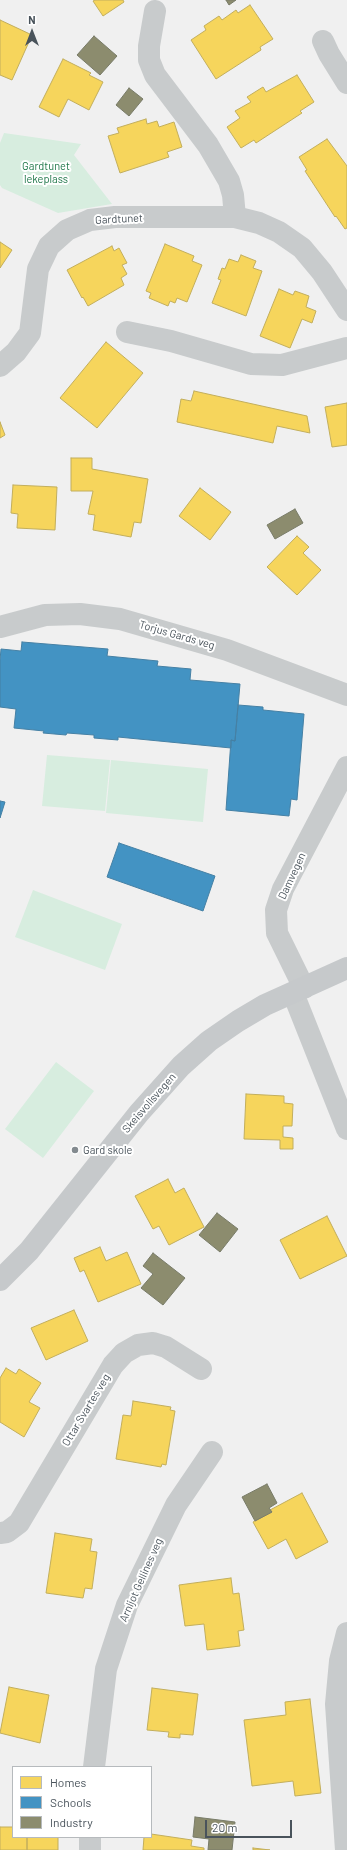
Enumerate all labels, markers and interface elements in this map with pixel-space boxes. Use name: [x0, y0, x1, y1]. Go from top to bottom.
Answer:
north arrow: [12, 12, 52, 52]
text: N: [28, 13, 36, 26]
park label: Gardtunet lekeplass: [22, 159, 70, 185]
street label: Gardtunet: [95, 211, 143, 227]
street label: Torjus Gards veg: [138, 618, 216, 652]
street label: Damvegen: [275, 851, 309, 901]
street label: Skeisvollsvegen: [119, 1070, 179, 1136]
place label: Gard skole: [83, 1143, 132, 1157]
marker: Gard skole: [70, 1145, 80, 1155]
street label: Ottar Svartes veg: [59, 1372, 113, 1448]
street label: Arnljot Gellines veg: [117, 1536, 165, 1624]
legend: [12, 1766, 152, 1838]
text: Homes: [50, 1775, 86, 1789]
text: Schools: [50, 1795, 91, 1809]
scale bar: [207, 1812, 294, 1838]
text: Industry: [50, 1815, 93, 1829]
text: 20 m: [212, 1820, 238, 1834]

